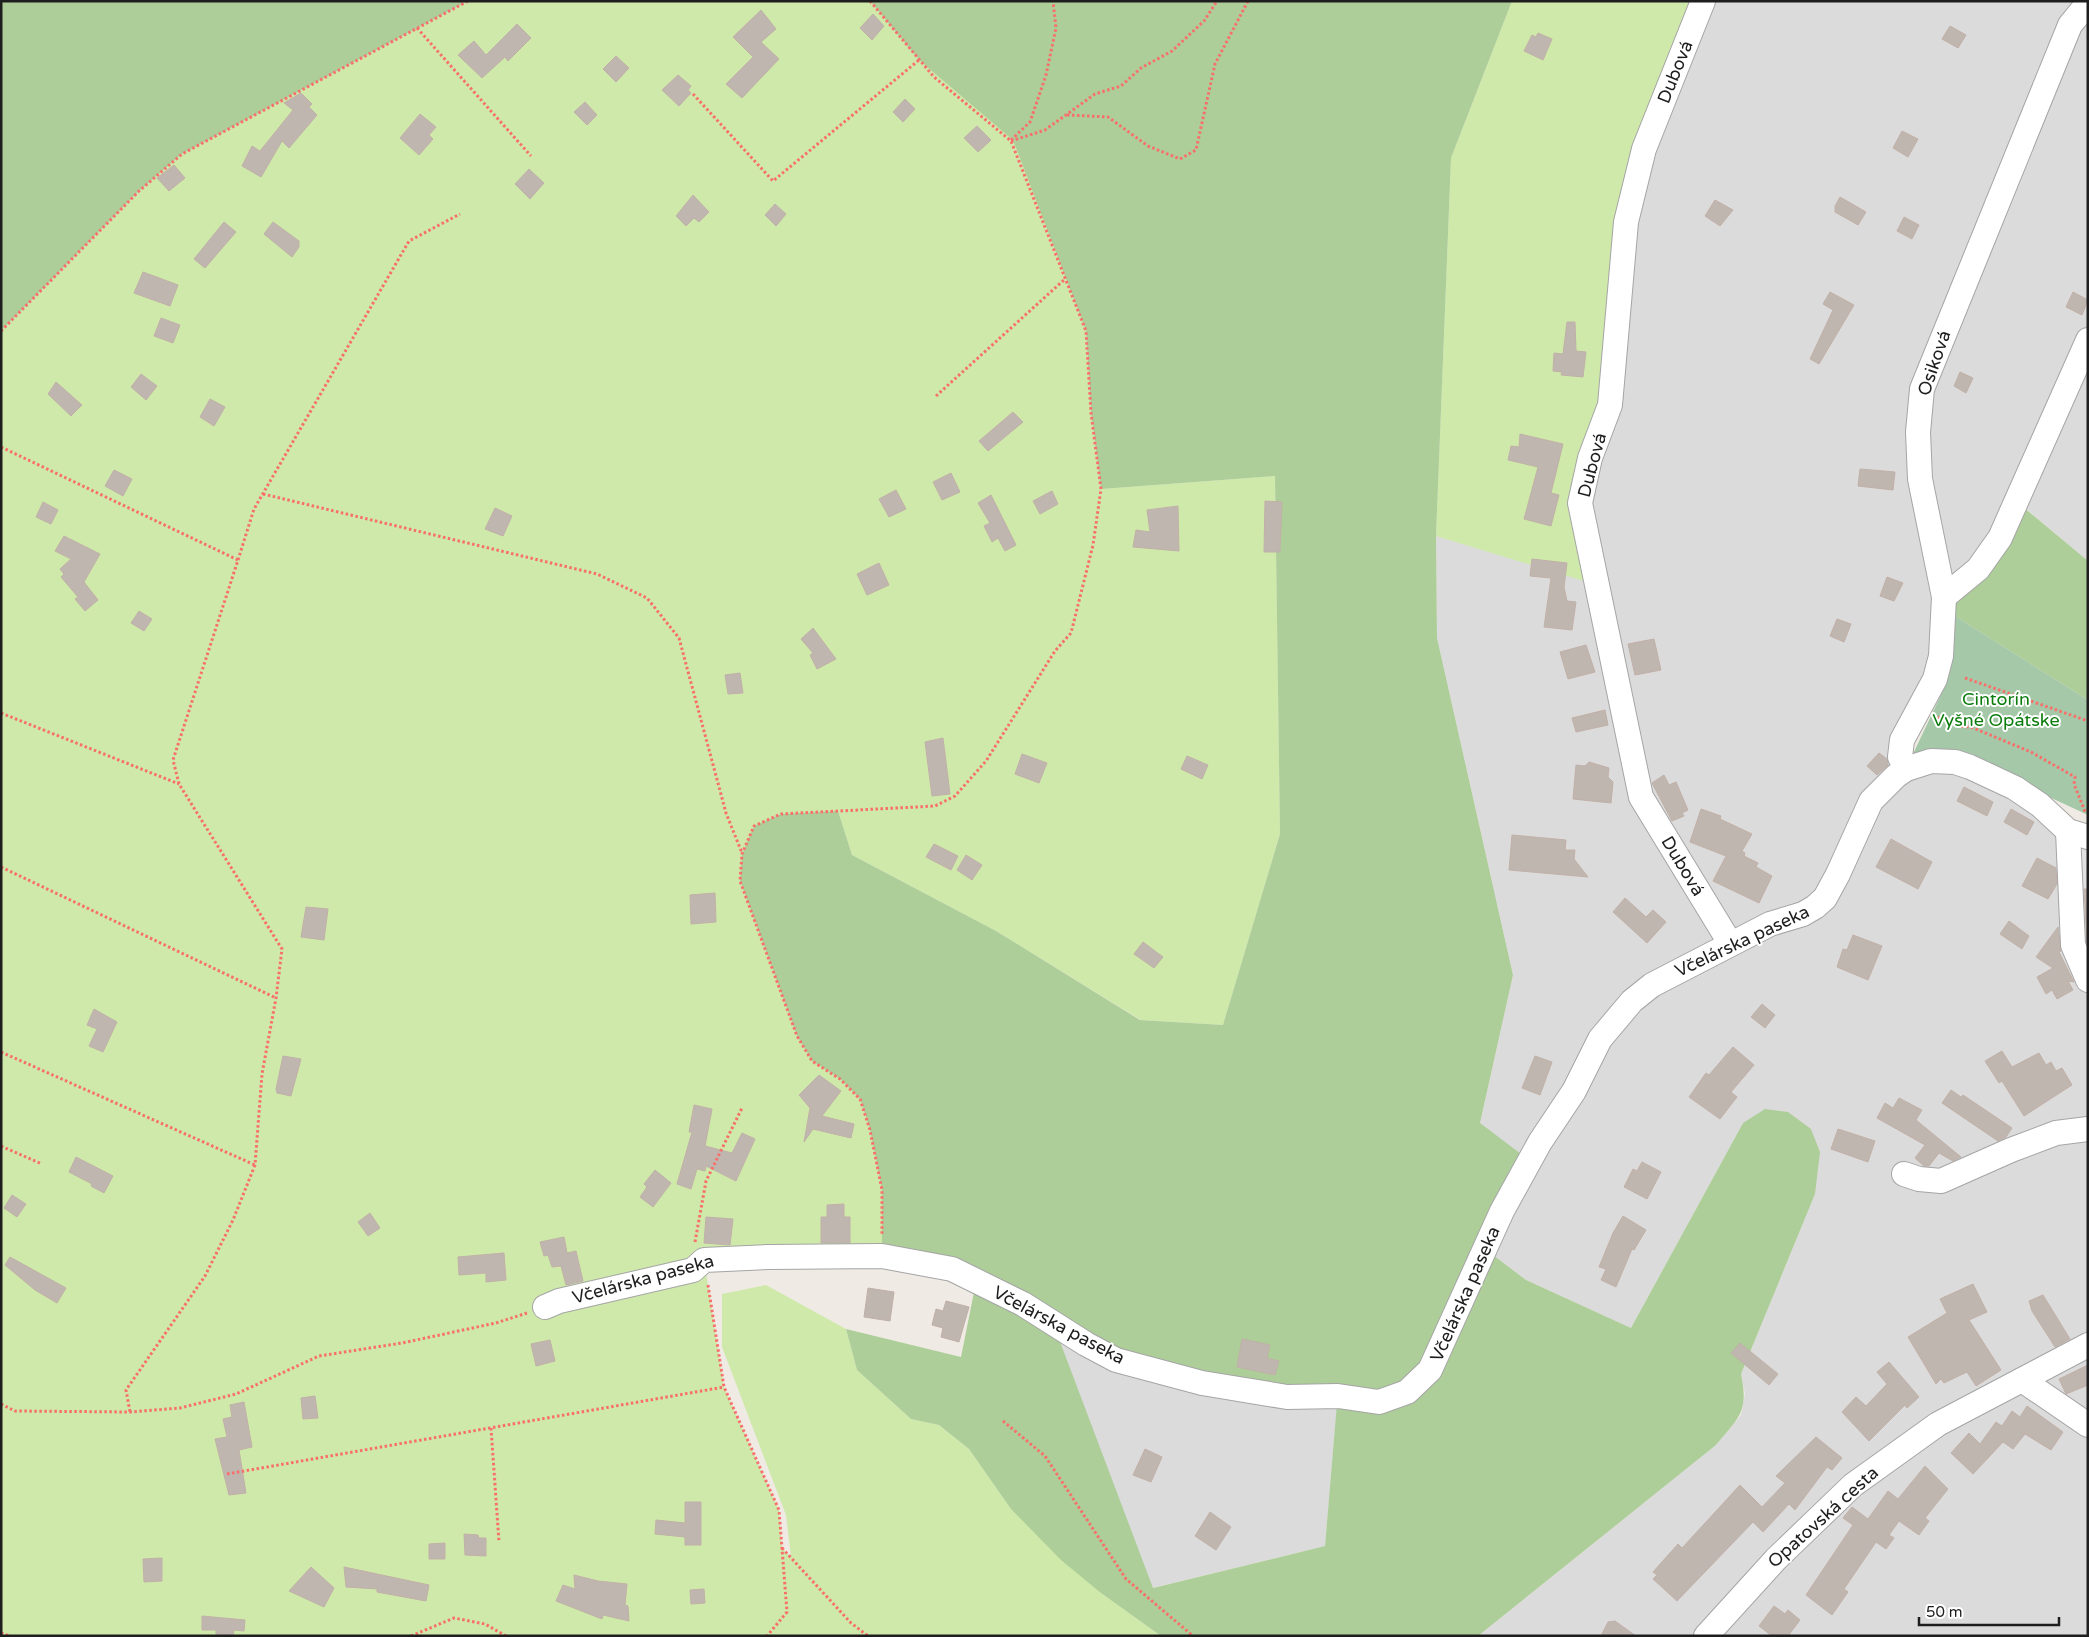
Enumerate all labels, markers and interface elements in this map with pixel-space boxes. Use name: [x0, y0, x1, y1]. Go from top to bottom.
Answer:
street label: Dubová: [1652, 37, 1698, 107]
street label: Osiková: [1913, 327, 1955, 399]
street label: Dubová: [1573, 430, 1611, 500]
park label: Cintorín Vyšné Opátske: [1932, 688, 2060, 731]
street label: Dubová: [1657, 832, 1709, 900]
street label: Včelárska paseka: [1671, 900, 1813, 982]
street label: Včelárska paseka: [1425, 1223, 1505, 1365]
street label: Včelárska paseka: [570, 1250, 716, 1308]
street label: Včelárska paseka: [989, 1281, 1129, 1369]
street label: Opatovská cesta: [1763, 1462, 1883, 1572]
scale bar: [1919, 1594, 2059, 1626]
text: 50 m: [1926, 1603, 1963, 1621]

